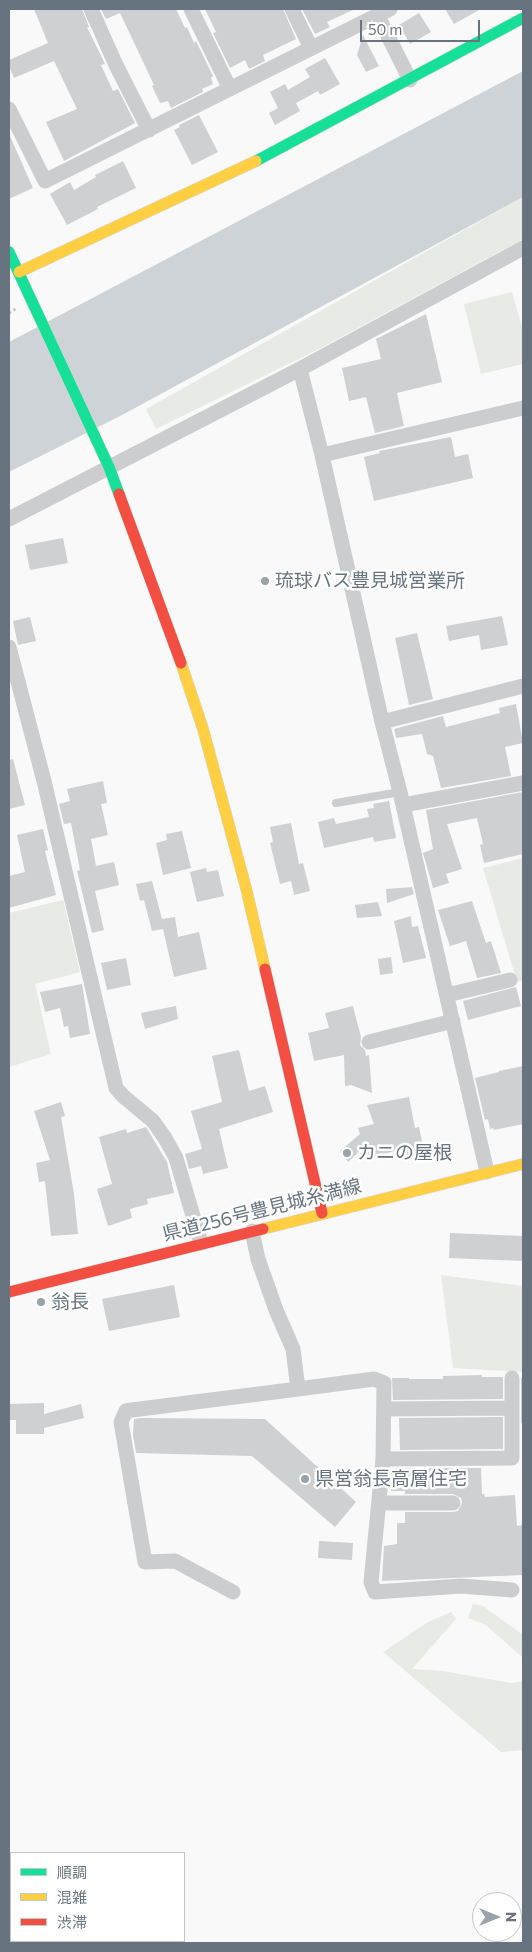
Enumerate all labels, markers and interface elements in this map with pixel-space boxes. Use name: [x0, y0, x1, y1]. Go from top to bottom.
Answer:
scale bar: [362, 10, 482, 42]
text: 50 m: [368, 20, 402, 38]
place label: 琉球バス豊見城営業所: [275, 570, 465, 592]
marker: 琉球バス豊見城営業所: [259, 575, 271, 587]
place label: カニの屋根: [357, 1142, 452, 1164]
marker: カニの屋根: [341, 1147, 353, 1159]
street label: 県道256号豊見城糸満線: [160, 1174, 364, 1246]
place label: 翁長: [51, 1291, 89, 1313]
marker: 翁長: [35, 1296, 47, 1308]
place label: 県営翁長高層住宅: [315, 1468, 467, 1490]
marker: 県営翁長高層住宅: [299, 1473, 311, 1485]
legend: [10, 1852, 185, 1942]
text: 順調: [57, 1863, 87, 1881]
text: 混雑: [57, 1888, 87, 1906]
north arrow: [472, 1892, 522, 1942]
text: N: [503, 1912, 520, 1922]
text: 渋滞: [57, 1913, 87, 1931]

